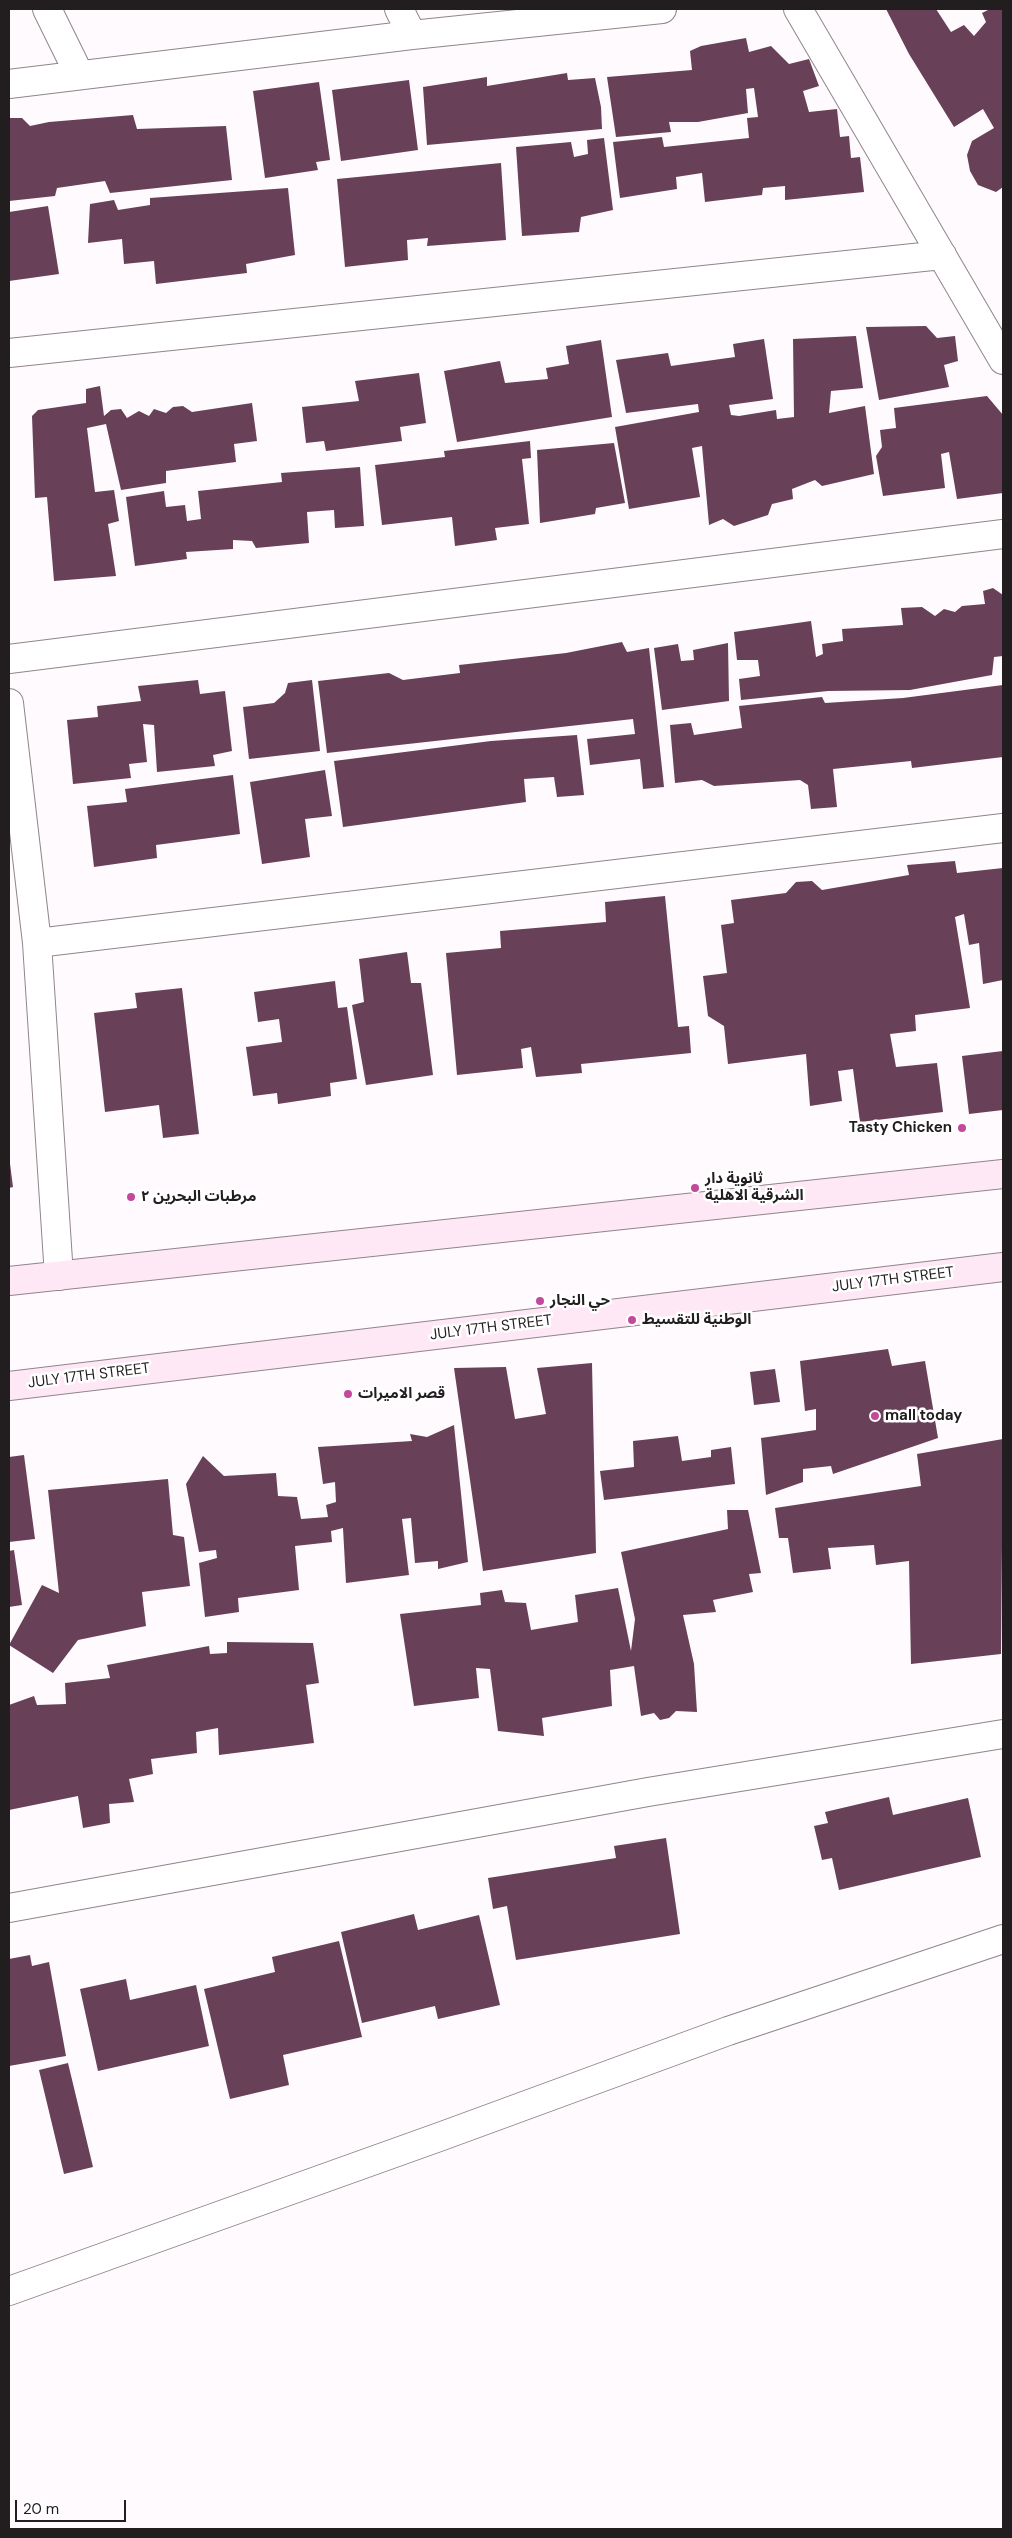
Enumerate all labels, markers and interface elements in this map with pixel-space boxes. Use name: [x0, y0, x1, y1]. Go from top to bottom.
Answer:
place label: Tasty Chicken: [849, 1119, 952, 1137]
marker: Tasty Chicken: [956, 1122, 968, 1134]
place label: ثانوية دار الشرقية الاهلية: [705, 1170, 804, 1205]
marker: ثانوية دار الشرقية الاهلية: [689, 1182, 701, 1194]
place label: مرطبات البحرين ٢: [141, 1188, 256, 1206]
marker: مرطبات البحرين ٢: [125, 1191, 137, 1203]
street label: JULY 17TH STREET: [831, 1264, 955, 1296]
place label: حي النجار: [550, 1292, 610, 1310]
marker: حي النجار: [534, 1295, 546, 1307]
place label: الوطنية للتقسيط: [642, 1311, 751, 1329]
street label: JULY 17TH STREET: [429, 1312, 553, 1344]
marker: الوطنية للتقسيط: [626, 1314, 638, 1326]
street label: JULY 17TH STREET: [27, 1360, 151, 1392]
place label: قصر الاميرات: [358, 1385, 445, 1403]
marker: قصر الاميرات: [342, 1388, 354, 1400]
place label: mall today: [885, 1407, 962, 1425]
marker: mall today: [869, 1410, 881, 1422]
scale bar: [18, 2490, 129, 2522]
text: 20 m: [23, 2499, 59, 2519]

